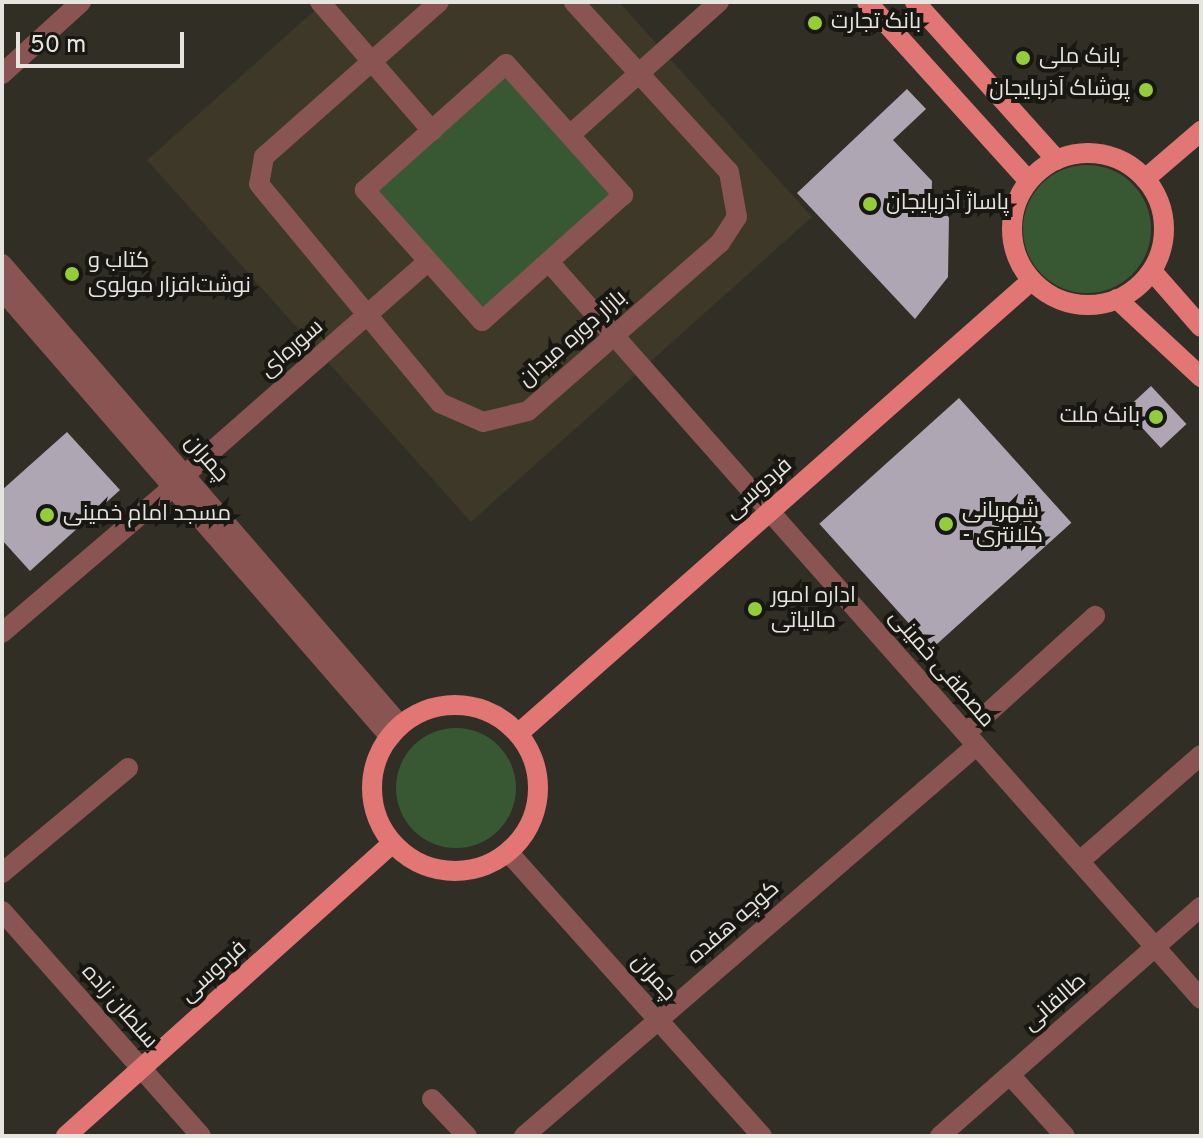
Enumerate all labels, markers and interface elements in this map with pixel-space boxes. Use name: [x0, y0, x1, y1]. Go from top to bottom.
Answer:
place label: بانک تجارت: [831, 10, 921, 36]
marker: بانک تجارت: [806, 14, 824, 32]
scale bar: [20, 16, 188, 66]
text: 50 m: [30, 31, 86, 61]
place label: بانک ملی: [1039, 45, 1121, 71]
marker: بانک ملی: [1014, 49, 1032, 67]
place label: پوشاک آذربایجان: [989, 77, 1130, 103]
marker: پوشاک آذربایجان: [1137, 81, 1155, 99]
place label: پاساژ آذربایجان: [886, 191, 1009, 217]
marker: پاساژ آذربایجان: [861, 195, 879, 213]
place label: کتاب و نوشت‌افزار مولوی: [88, 248, 251, 300]
marker: کتاب و نوشت‌افزار مولوی: [63, 265, 81, 283]
street label: بازار دوره میدان: [514, 285, 632, 393]
street label: سوره‌ای: [255, 314, 329, 384]
place label: بانک ملت: [1060, 404, 1140, 430]
marker: بانک ملت: [1147, 408, 1165, 426]
street label: چمران: [178, 430, 234, 488]
street label: فردوسی: [720, 453, 798, 525]
place label: شهربانی - کلانتری: [962, 498, 1043, 550]
place label: مسجد امام خمینی: [63, 502, 231, 528]
marker: مسجد امام خمینی: [38, 506, 56, 524]
marker: شهربانی - کلانتری: [937, 515, 955, 533]
place label: اداره امور مالیاتی: [771, 583, 856, 634]
marker: اداره امور مالیاتی: [746, 600, 764, 618]
street label: مصطفی خمینی: [883, 605, 999, 733]
street label: کوچه هفده: [683, 876, 785, 970]
street label: فردوسی: [175, 935, 253, 1009]
street label: چمران: [625, 949, 681, 1007]
street label: سلطان زاده: [75, 960, 163, 1054]
street label: طالقانی: [1018, 969, 1092, 1037]

